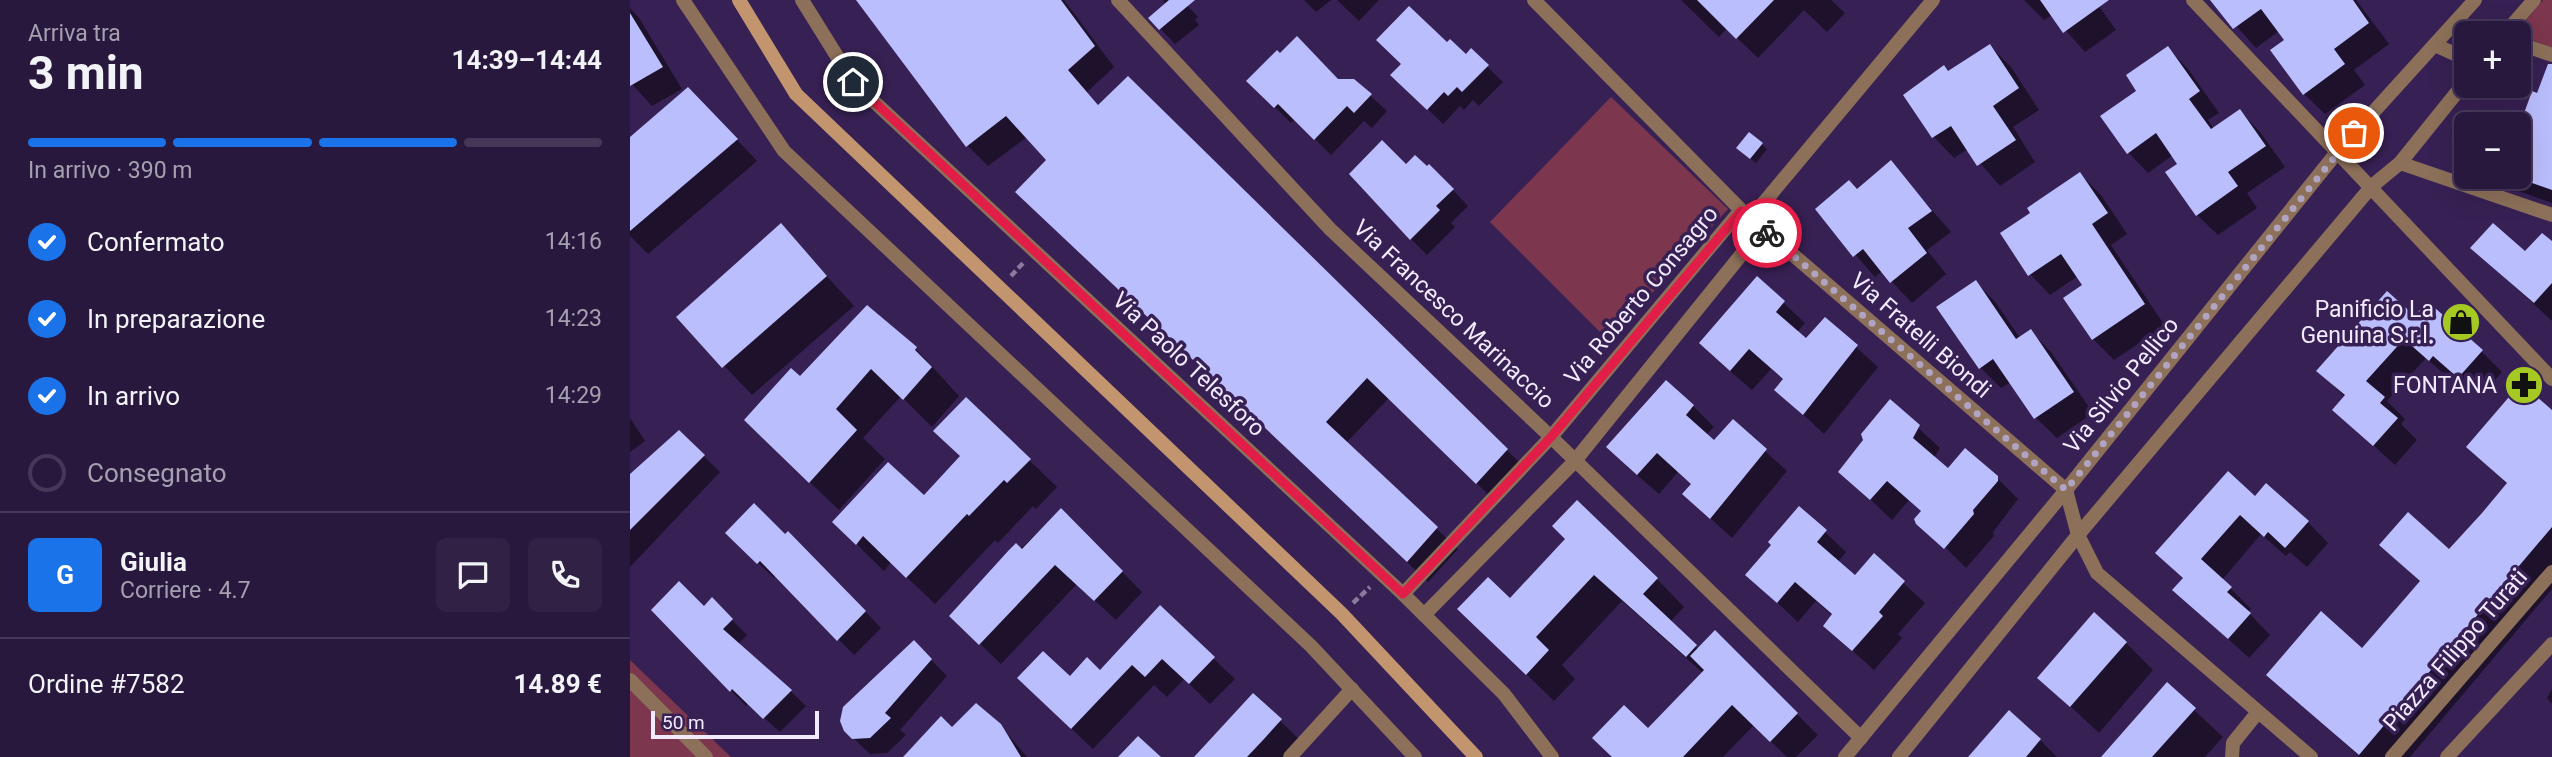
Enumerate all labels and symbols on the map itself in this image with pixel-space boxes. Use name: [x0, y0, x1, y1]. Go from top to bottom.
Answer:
pin: [823, 52, 883, 112]
pin: [2324, 103, 2384, 163]
courier: [1732, 198, 1802, 268]
street label: Via Roberto Consagro: [1559, 201, 1724, 390]
street label: Via Francesco Marinaccio: [1348, 214, 1560, 414]
street label: Via Fratelli Biondi: [1845, 267, 1996, 404]
street label: Via Paolo Telesforo: [1107, 287, 1271, 442]
place label: Panificio La Genuina S.r.l.: [2300, 296, 2434, 349]
shop icon: Panificio La Genuina S.r.l.: [2440, 301, 2482, 343]
street label: Via Silvio Pellico: [2058, 312, 2185, 459]
pharmacy icon: FONTANA: [2503, 364, 2545, 406]
place label: FONTANA: [2393, 372, 2497, 399]
street label: Piazza Filippo Turati: [2378, 564, 2533, 737]
scale bar: [651, 708, 819, 740]

